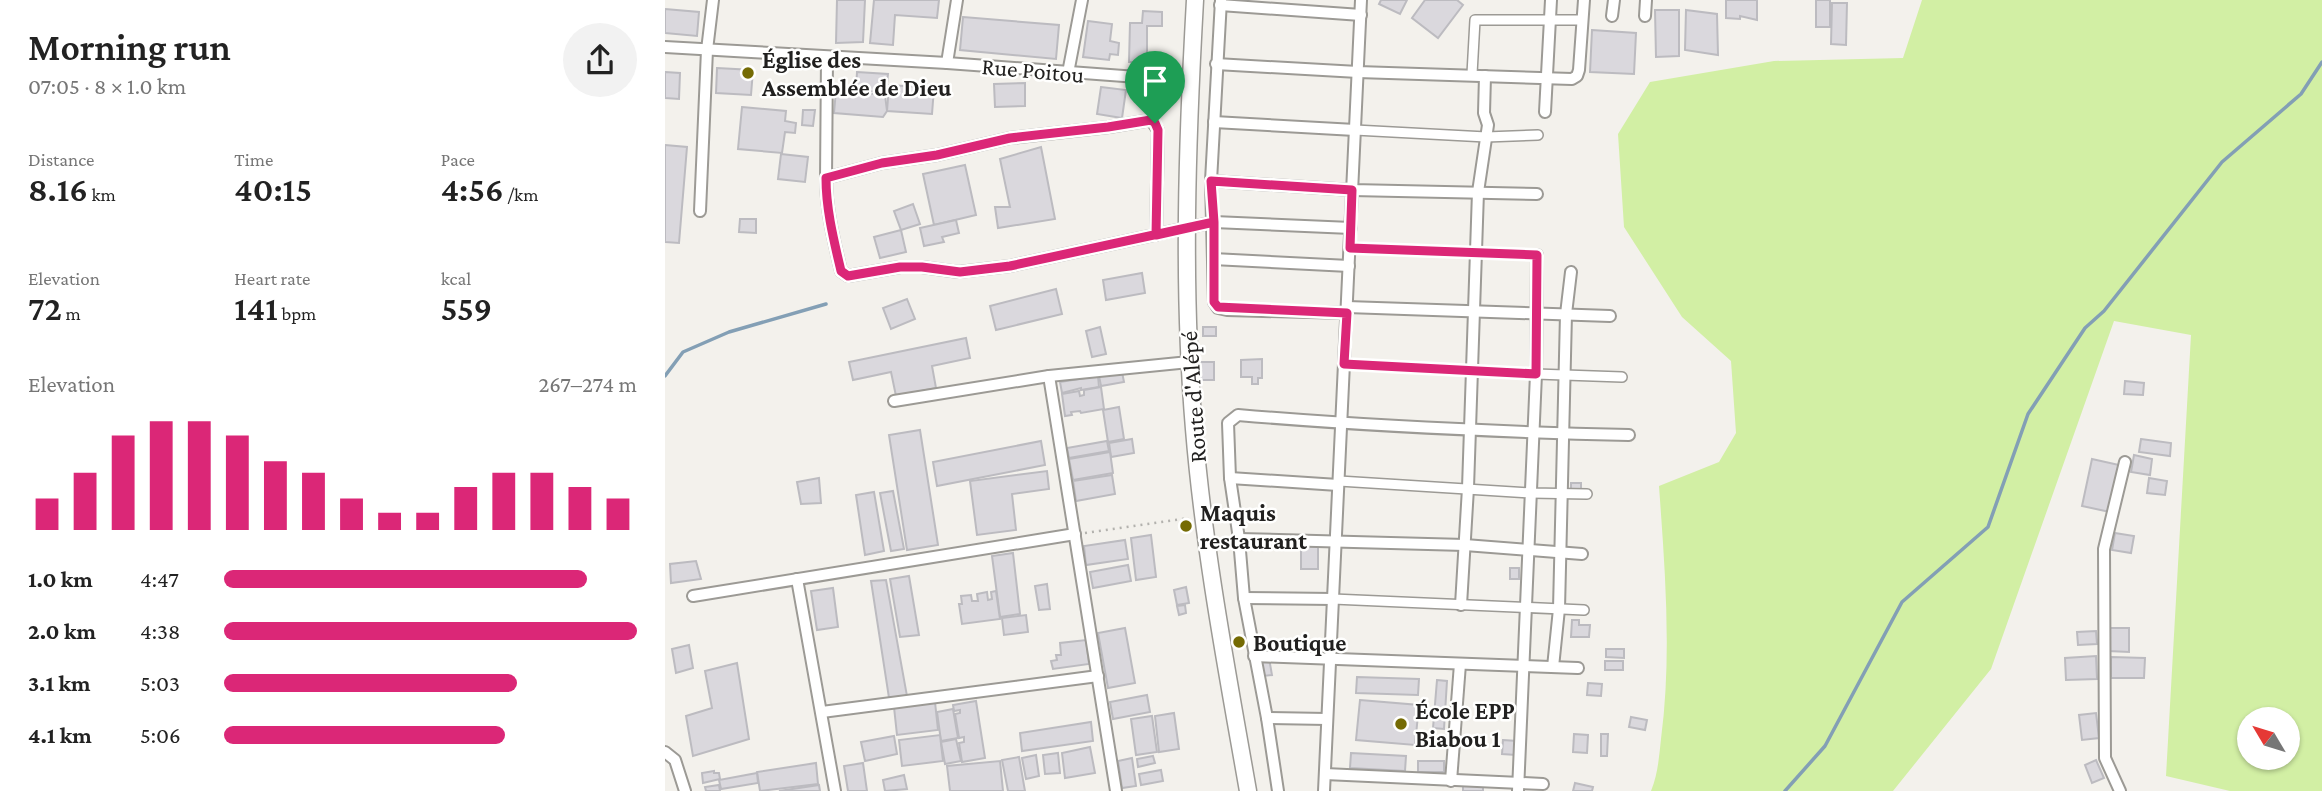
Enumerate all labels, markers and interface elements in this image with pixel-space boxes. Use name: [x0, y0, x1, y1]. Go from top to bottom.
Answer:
button: share: [563, 23, 637, 97]
text: Morning run: [28, 26, 231, 68]
place label: Église des Assemblée de Dieu: [761, 46, 952, 101]
pin: [1125, 51, 1185, 123]
street label: Rue Poitou: [981, 52, 1086, 88]
icon: arrive: [1136, 62, 1174, 100]
marker: Église des Assemblée de Dieu: [740, 65, 756, 81]
text: 07:05 · 8 × 1.0 km: [28, 73, 186, 99]
text: Distance: [28, 149, 94, 170]
text: Time: [234, 149, 273, 170]
text: Pace: [441, 149, 475, 170]
text: 8.16: [28, 170, 88, 209]
text: 40:15: [234, 170, 312, 209]
text: 4:56: [441, 170, 504, 209]
text: km: [88, 184, 116, 205]
text: /km: [504, 184, 538, 205]
text: Elevation: [28, 268, 100, 289]
text: Heart rate: [234, 268, 310, 289]
text: kcal: [441, 268, 471, 289]
text: 72: [28, 289, 62, 328]
text: 141: [234, 289, 278, 328]
text: 559: [441, 289, 492, 328]
text: m: [62, 303, 81, 324]
text: bpm: [278, 303, 316, 324]
street label: Route d'Alépé: [1175, 330, 1211, 464]
text: Elevation: [28, 371, 115, 397]
text: 267–274 m: [538, 371, 637, 397]
place label: Maquis restaurant: [1200, 499, 1307, 554]
marker: Maquis restaurant: [1178, 518, 1194, 534]
text: 1.0 km: [28, 566, 93, 592]
text: 4:47: [140, 566, 179, 592]
text: 2.0 km: [28, 618, 96, 644]
text: 4:38: [140, 618, 180, 644]
place label: Boutique: [1253, 629, 1346, 656]
marker: Boutique: [1231, 634, 1247, 650]
text: 3.1 km: [28, 670, 91, 696]
text: 5:03: [140, 670, 180, 696]
place label: École EPP Biabou 1: [1415, 697, 1515, 752]
north arrow: [2237, 707, 2299, 770]
map controls: [2237, 707, 2300, 770]
marker: École EPP Biabou 1: [1393, 716, 1409, 732]
text: 4.1 km: [28, 722, 92, 748]
text: 5:06: [140, 722, 181, 748]

